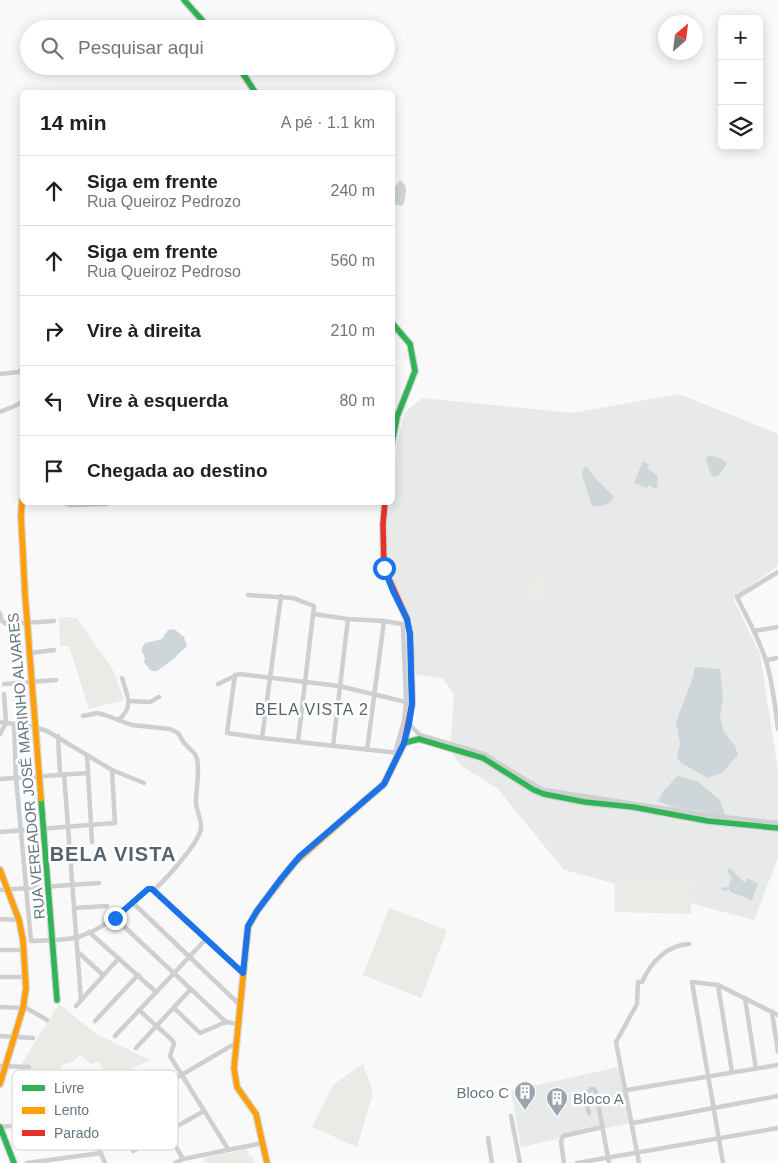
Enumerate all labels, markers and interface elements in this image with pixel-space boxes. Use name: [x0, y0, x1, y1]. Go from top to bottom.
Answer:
north arrow: [658, 15, 703, 60]
map controls: [718, 15, 763, 150]
button: +: [718, 15, 763, 60]
search box: [20, 20, 395, 75]
icon: search: [38, 34, 66, 62]
text: Pesquisar aqui: [78, 37, 204, 58]
button: −: [718, 60, 763, 105]
button: layers: [718, 105, 763, 150]
text: 14 min: [40, 111, 107, 134]
text: A pé · 1.1 km: [281, 114, 375, 131]
text: Siga em frente: [87, 171, 218, 192]
icon: ahead: [40, 177, 68, 205]
text: 240 m: [331, 182, 375, 199]
text: Rua Queiroz Pedrozo: [87, 193, 241, 210]
text: Siga em frente: [87, 241, 218, 262]
icon: ahead: [40, 247, 68, 275]
text: 560 m: [331, 252, 375, 269]
text: Rua Queiroz Pedroso: [87, 263, 241, 280]
icon: right: [40, 317, 68, 345]
text: Vire à direita: [87, 320, 201, 341]
text: 210 m: [331, 322, 375, 339]
icon: left: [40, 387, 68, 415]
text: Vire à esquerda: [87, 390, 228, 411]
text: 80 m: [339, 392, 375, 409]
icon: arrive: [40, 457, 68, 485]
text: Chegada ao destino: [87, 460, 268, 481]
route start: [373, 557, 396, 580]
street label: RUA VEREADOR JOSÉ MARINHO ALVARES: [4, 612, 48, 920]
district label: BELA VISTA 2: [255, 701, 369, 718]
district label: BELA VISTA: [50, 843, 176, 865]
route end: [104, 907, 127, 930]
legend: [12, 1070, 178, 1150]
text: Livre: [54, 1080, 85, 1096]
building icon: Bloco C: [513, 1080, 537, 1111]
place label: Bloco C: [456, 1084, 509, 1101]
building icon: Bloco A: [545, 1086, 569, 1117]
place label: Bloco A: [573, 1090, 624, 1107]
text: Lento: [54, 1102, 89, 1118]
text: Parado: [54, 1125, 99, 1141]

